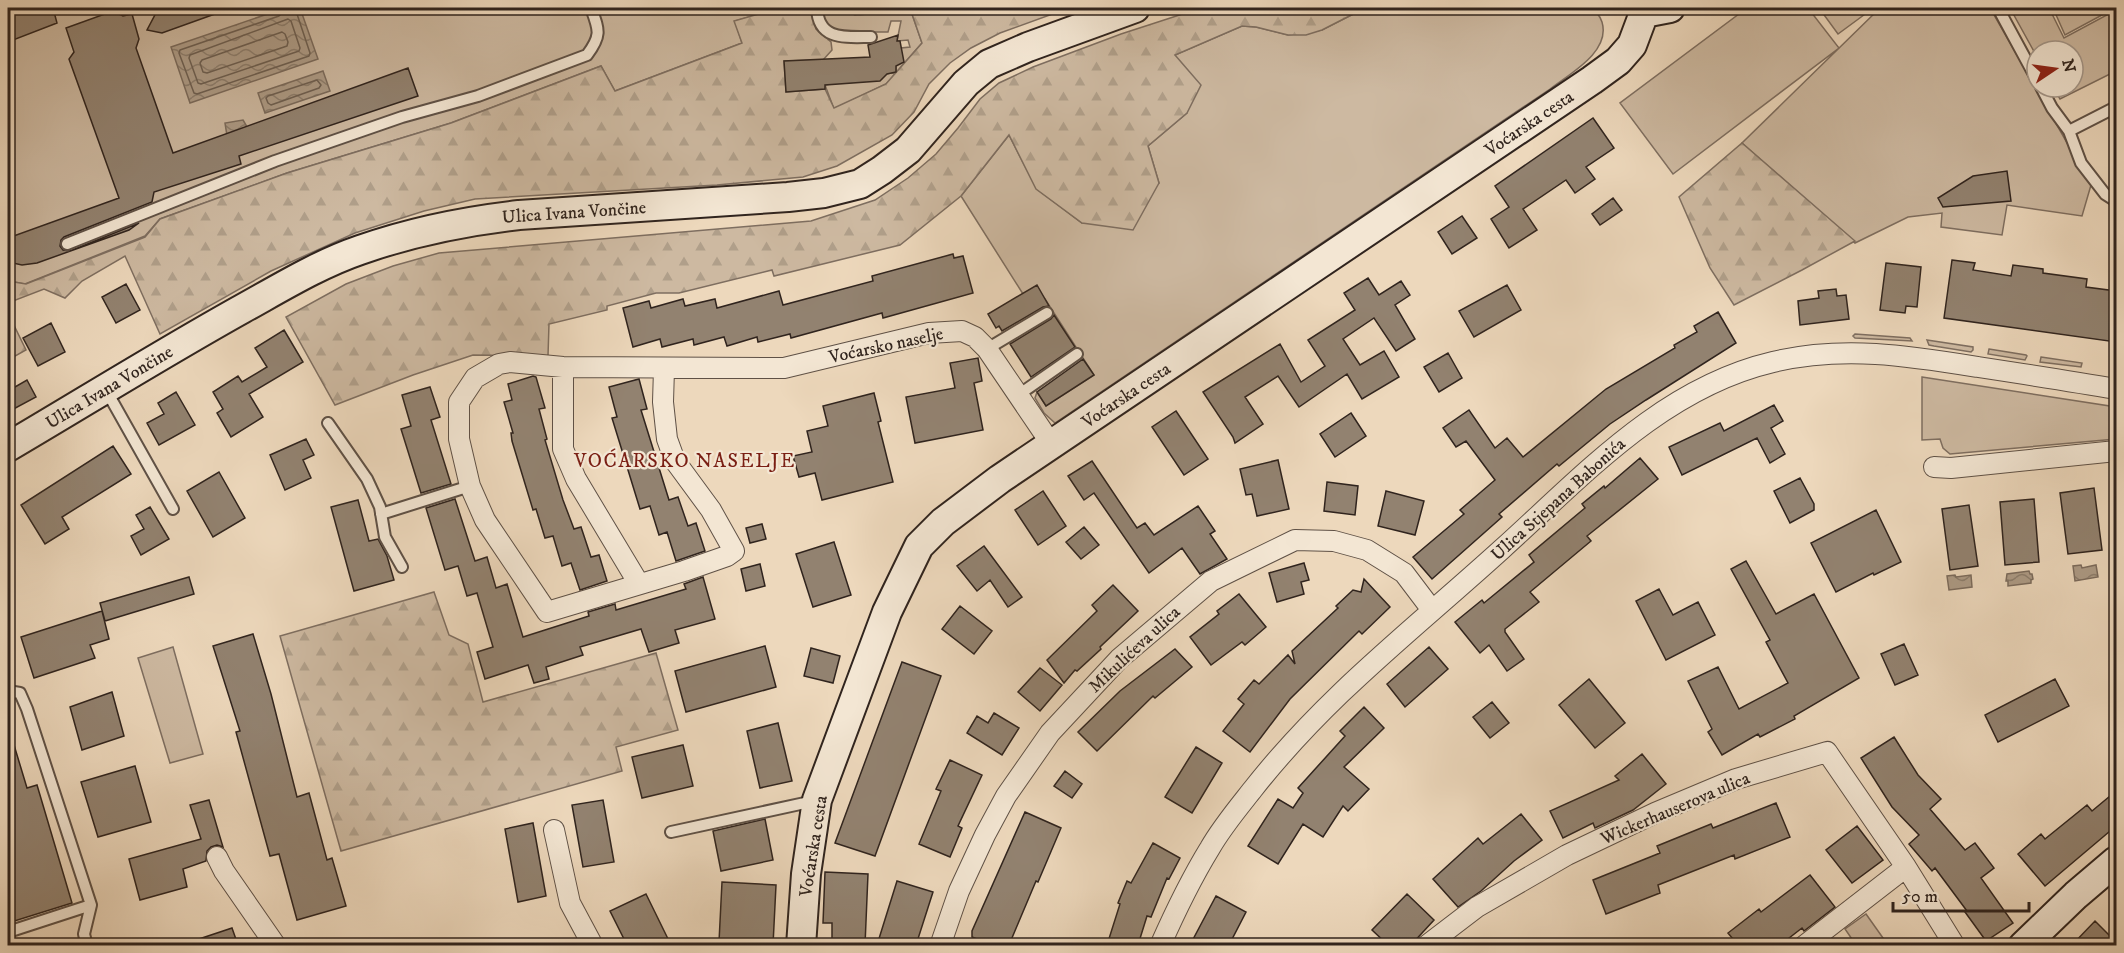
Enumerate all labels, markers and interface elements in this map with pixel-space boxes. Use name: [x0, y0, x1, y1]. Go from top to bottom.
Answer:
north arrow: [2025, 39, 2085, 99]
text: N: [2057, 57, 2080, 75]
street label: Voćarska cesta: [1480, 86, 1578, 162]
street label: Ulica Ivana Vončine: [501, 197, 647, 229]
street label: Voćarsko naselje: [826, 323, 945, 369]
street label: Ulica Ivana Vončine: [42, 341, 177, 435]
street label: Voćarska cesta: [1077, 358, 1175, 434]
street label: Ulica Stjepana Babonića: [1487, 433, 1631, 566]
district label: VOĆARSKO NASELJE: [573, 448, 796, 474]
street label: Mikulićeva ulica: [1084, 601, 1185, 698]
street label: Wickerhauserova ulica: [1597, 767, 1754, 851]
street label: Voćarska cesta: [795, 794, 833, 899]
scale bar: [1893, 875, 2030, 913]
text: 50 m: [1902, 886, 1938, 908]

